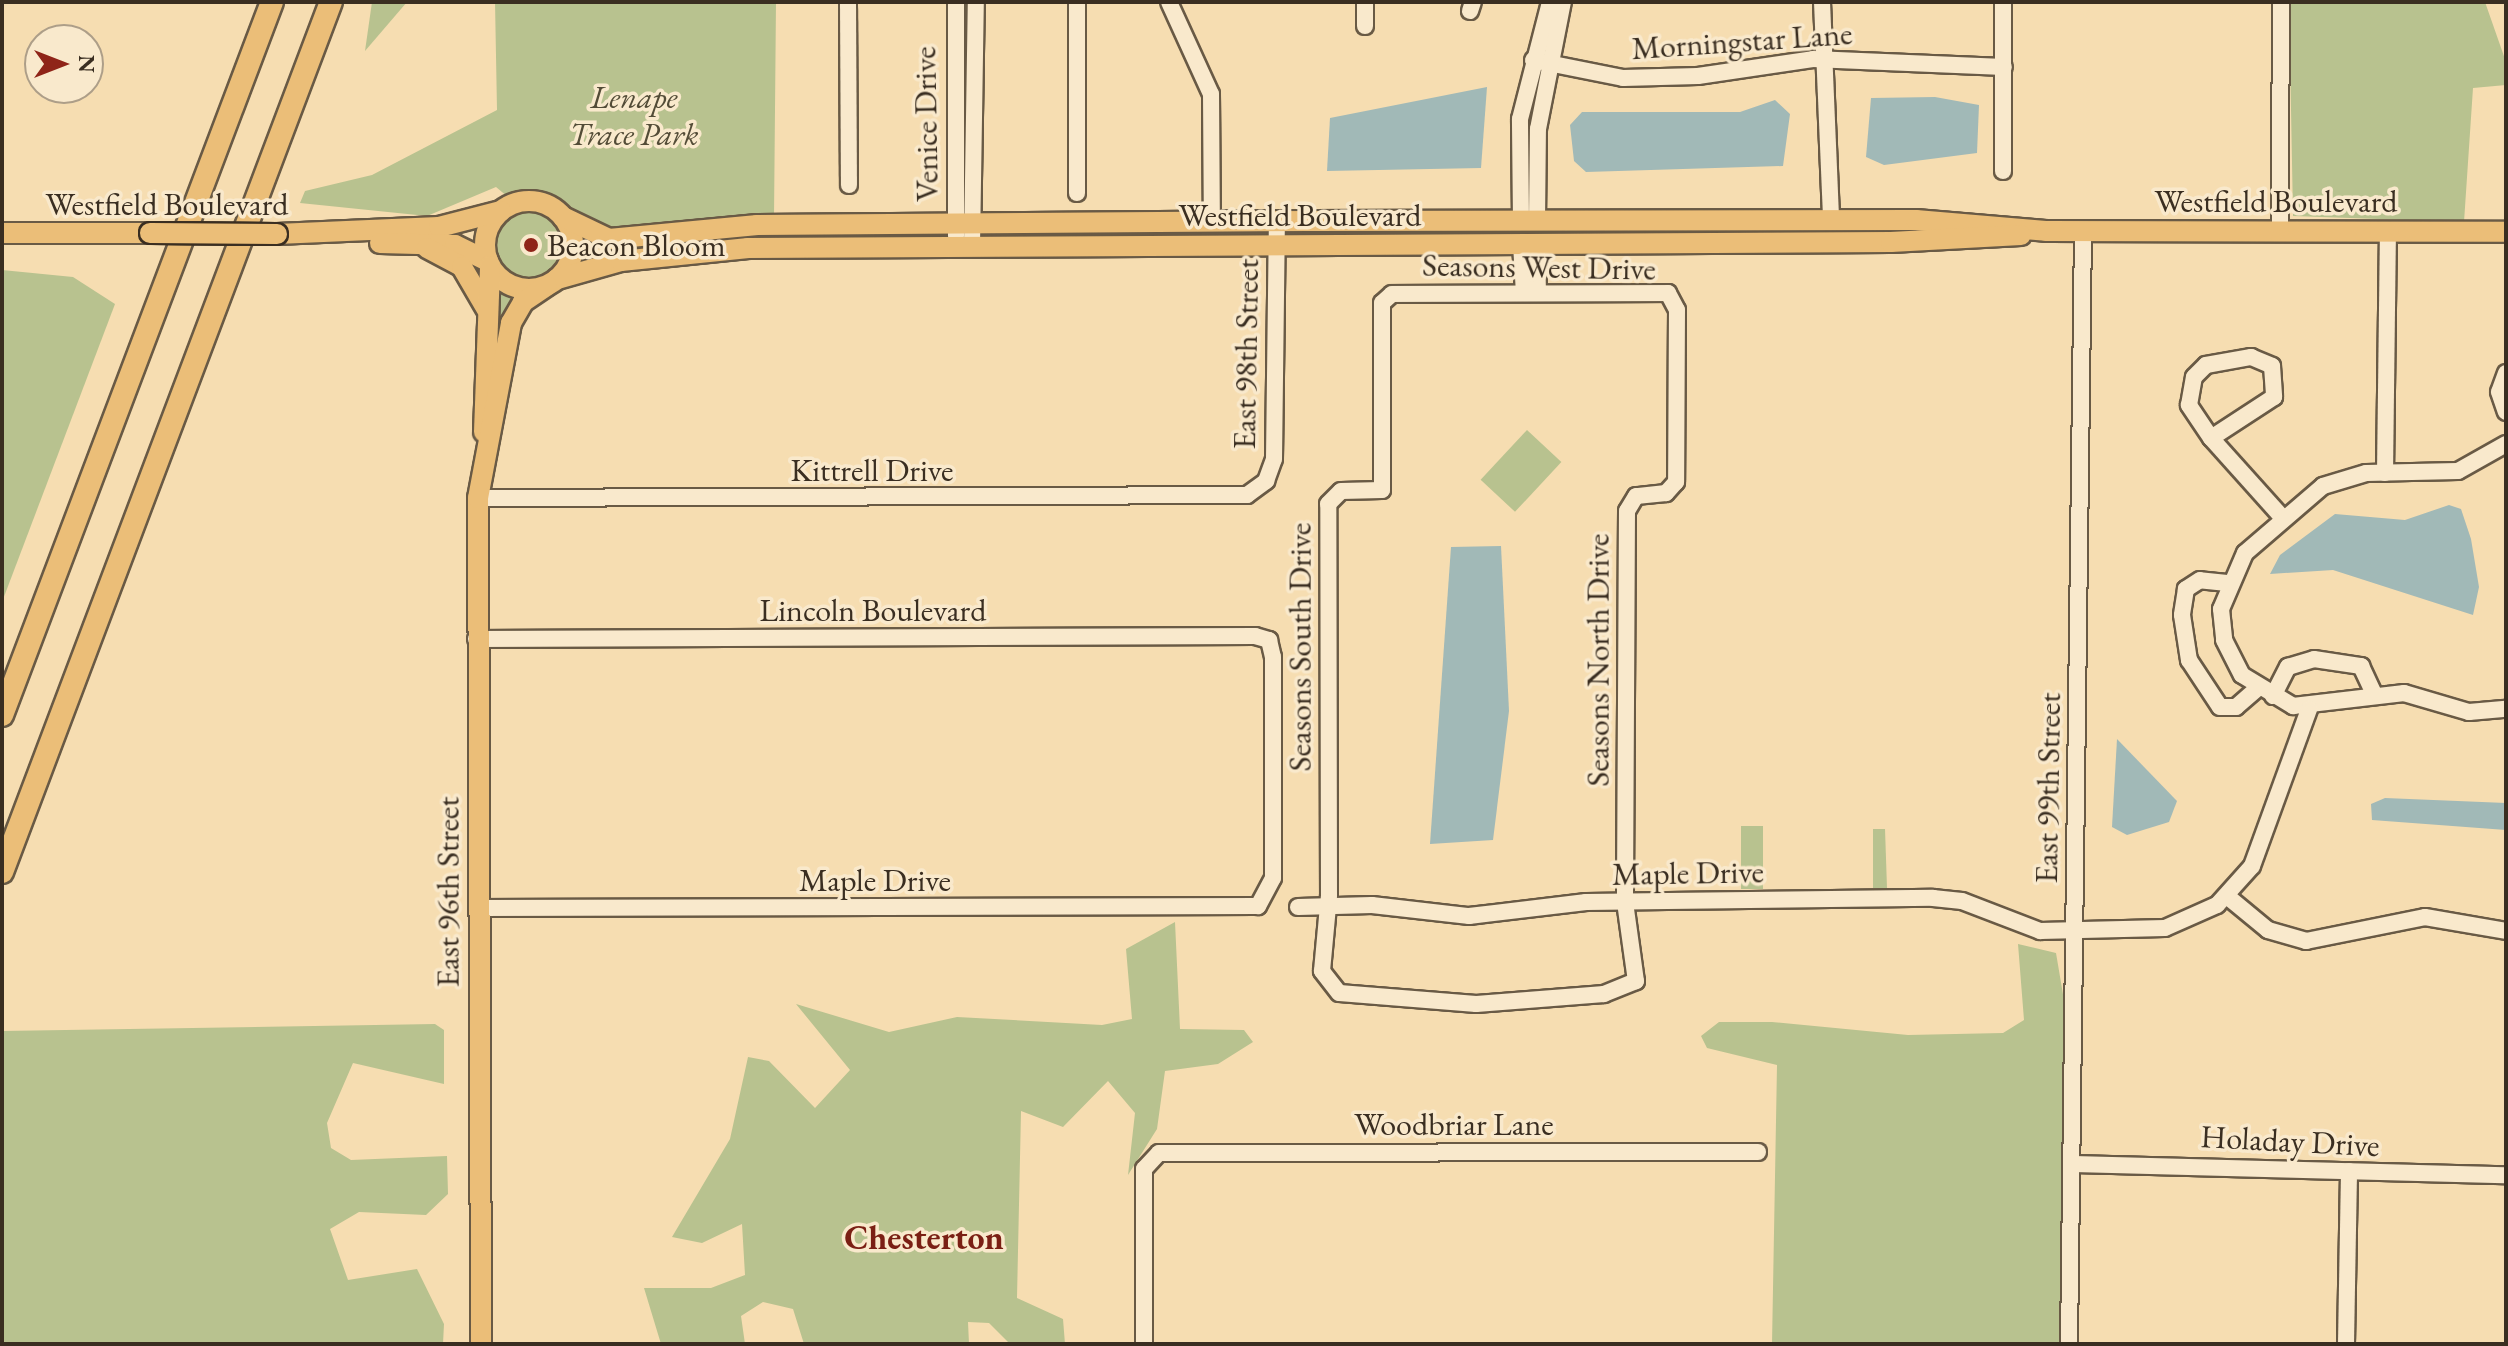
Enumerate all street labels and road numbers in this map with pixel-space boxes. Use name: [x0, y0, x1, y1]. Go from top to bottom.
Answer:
street label: Morningstar Lane: [1630, 14, 1854, 68]
street label: Venice Drive: [905, 46, 947, 202]
street label: Westfield Boulevard: [2154, 182, 2398, 220]
street label: Westfield Boulevard: [45, 185, 289, 223]
street label: Westfield Boulevard: [1178, 196, 1422, 234]
street label: Seasons West Drive: [1422, 246, 1656, 288]
street label: East 98th Street: [1225, 258, 1267, 450]
street label: Kittrell Drive: [790, 451, 954, 489]
street label: Seasons South Drive: [1281, 523, 1319, 771]
street label: Seasons North Drive: [1579, 533, 1617, 787]
street label: Lincoln Boulevard: [760, 591, 986, 629]
street label: East 99th Street: [2027, 692, 2069, 884]
street label: East 96th Street: [429, 797, 467, 987]
street label: Maple Drive: [1612, 852, 1764, 894]
street label: Maple Drive: [799, 861, 951, 899]
street label: Woodbriar Lane: [1354, 1105, 1554, 1143]
street label: Holaday Drive: [2200, 1117, 2380, 1165]

